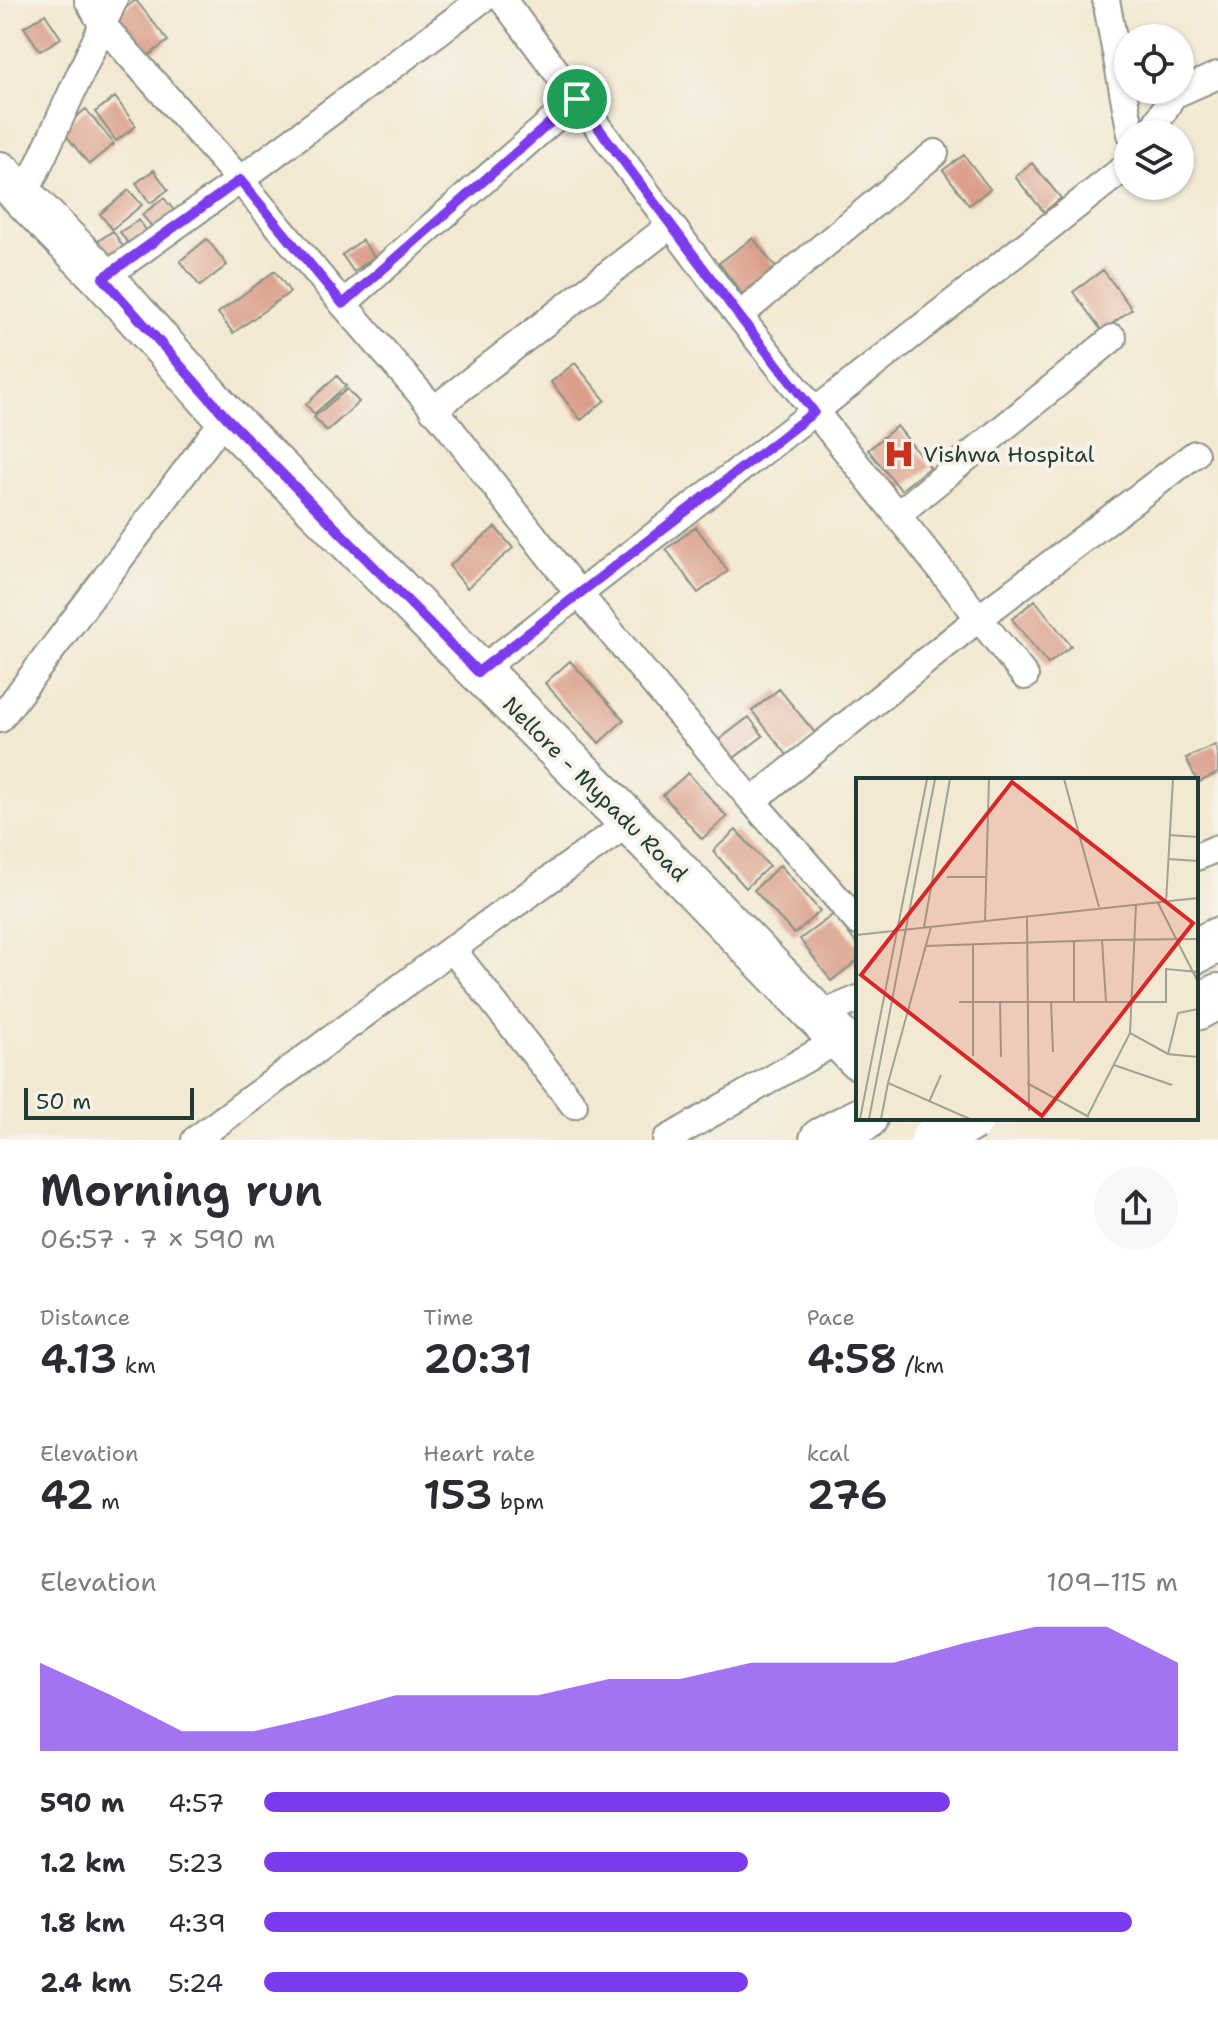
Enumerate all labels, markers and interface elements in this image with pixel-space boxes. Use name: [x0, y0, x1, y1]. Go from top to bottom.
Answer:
map controls: [1114, 24, 1194, 200]
button: locate: [1114, 24, 1194, 104]
pin: [543, 65, 611, 133]
icon: arrive: [555, 77, 599, 121]
button: layers: [1114, 120, 1194, 200]
hospital icon: Vishwa Hospital: [882, 437, 916, 471]
place label: Vishwa Hospital: [923, 440, 1095, 469]
street label: Nellore - Mypadu Road: [496, 690, 694, 888]
inset map: [856, 778, 1198, 1120]
scale bar: [24, 1084, 194, 1120]
text: 50 m: [36, 1087, 91, 1116]
text: Morning run: [40, 1161, 323, 1220]
button: share: [1094, 1166, 1178, 1250]
text: 06:57 · 7 × 590 m: [40, 1221, 276, 1256]
text: Distance: [40, 1303, 130, 1332]
text: Time: [423, 1303, 474, 1332]
text: Pace: [807, 1303, 855, 1332]
text: 4.13: [40, 1332, 117, 1386]
text: 20:31: [423, 1332, 532, 1386]
text: 4:58: [807, 1332, 897, 1386]
text: km: [117, 1351, 156, 1380]
text: /km: [897, 1351, 944, 1380]
text: Elevation: [40, 1439, 138, 1468]
text: Heart rate: [423, 1439, 535, 1468]
text: kcal: [807, 1439, 849, 1468]
text: 42: [40, 1468, 94, 1522]
text: 153: [423, 1468, 493, 1522]
text: 276: [807, 1468, 888, 1522]
text: m: [94, 1487, 120, 1516]
text: bpm: [493, 1487, 544, 1516]
text: Elevation: [40, 1564, 156, 1599]
text: 109–115 m: [1046, 1564, 1178, 1599]
text: 590 m: [40, 1785, 124, 1820]
text: 4:57: [168, 1785, 225, 1820]
text: 1.2 km: [40, 1845, 125, 1880]
text: 5:23: [168, 1845, 224, 1880]
text: 1.8 km: [40, 1905, 125, 1940]
text: 4:39: [168, 1905, 226, 1940]
text: 2.4 km: [40, 1965, 131, 2000]
text: 5:24: [168, 1965, 223, 2000]

